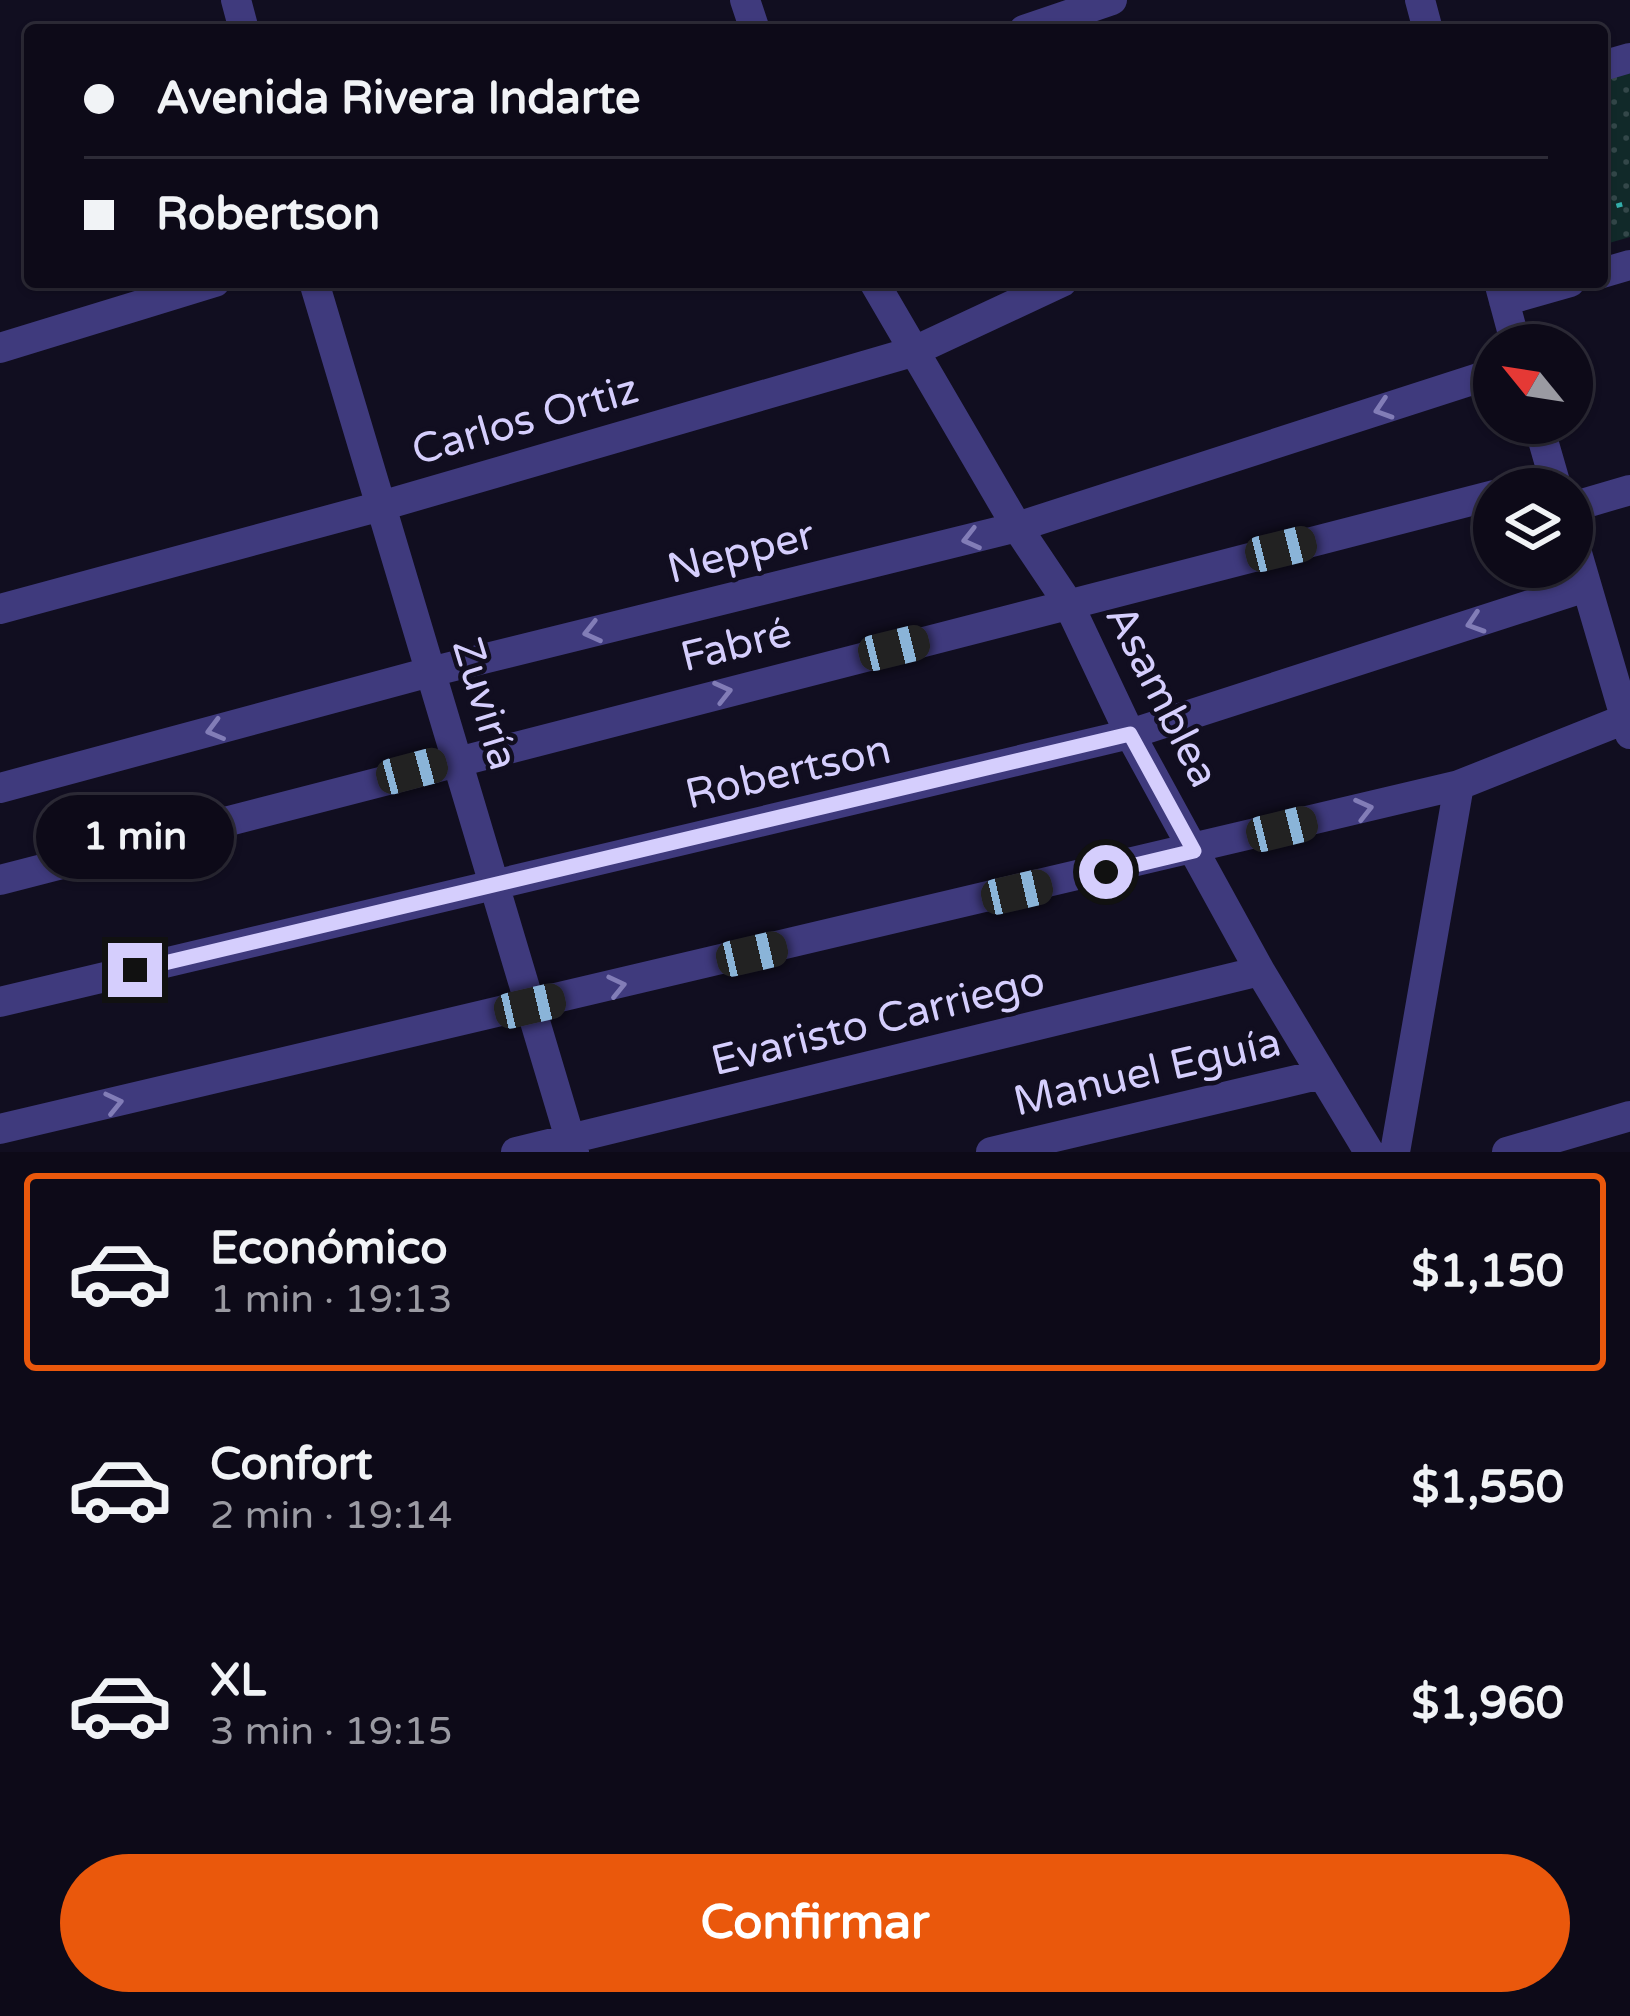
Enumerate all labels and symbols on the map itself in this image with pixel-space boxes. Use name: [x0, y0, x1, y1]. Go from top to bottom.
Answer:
north arrow: [1473, 324, 1593, 444]
street label: Carlos Ortiz: [406, 363, 644, 477]
one-way arrow: [1373, 394, 1394, 419]
street label: Nepper: [662, 509, 820, 595]
car: [1242, 523, 1320, 575]
one-way arrow: [961, 525, 981, 550]
street label: Asamblea: [1094, 596, 1230, 796]
street label: Fabré: [676, 607, 796, 683]
one-way arrow: [1465, 609, 1486, 634]
one-way arrow: [583, 618, 603, 643]
car: [855, 622, 933, 674]
street label: Zuviría: [441, 632, 529, 776]
one-way arrow: [712, 681, 733, 706]
one-way arrow: [205, 716, 225, 741]
street label: Robertson: [680, 724, 896, 820]
car: [373, 744, 451, 798]
callout: 1 min: [36, 796, 234, 880]
one-way arrow: [1353, 798, 1374, 823]
car: [1243, 803, 1321, 855]
route start: [1079, 845, 1133, 899]
car: [978, 866, 1056, 918]
car: [713, 928, 791, 980]
route end: [108, 943, 162, 997]
street label: Evaristo Carriego: [706, 955, 1050, 1087]
one-way arrow: [606, 975, 626, 1000]
car: [491, 980, 569, 1032]
street label: Manuel Eguía: [1008, 1016, 1286, 1128]
one-way arrow: [103, 1091, 124, 1116]

